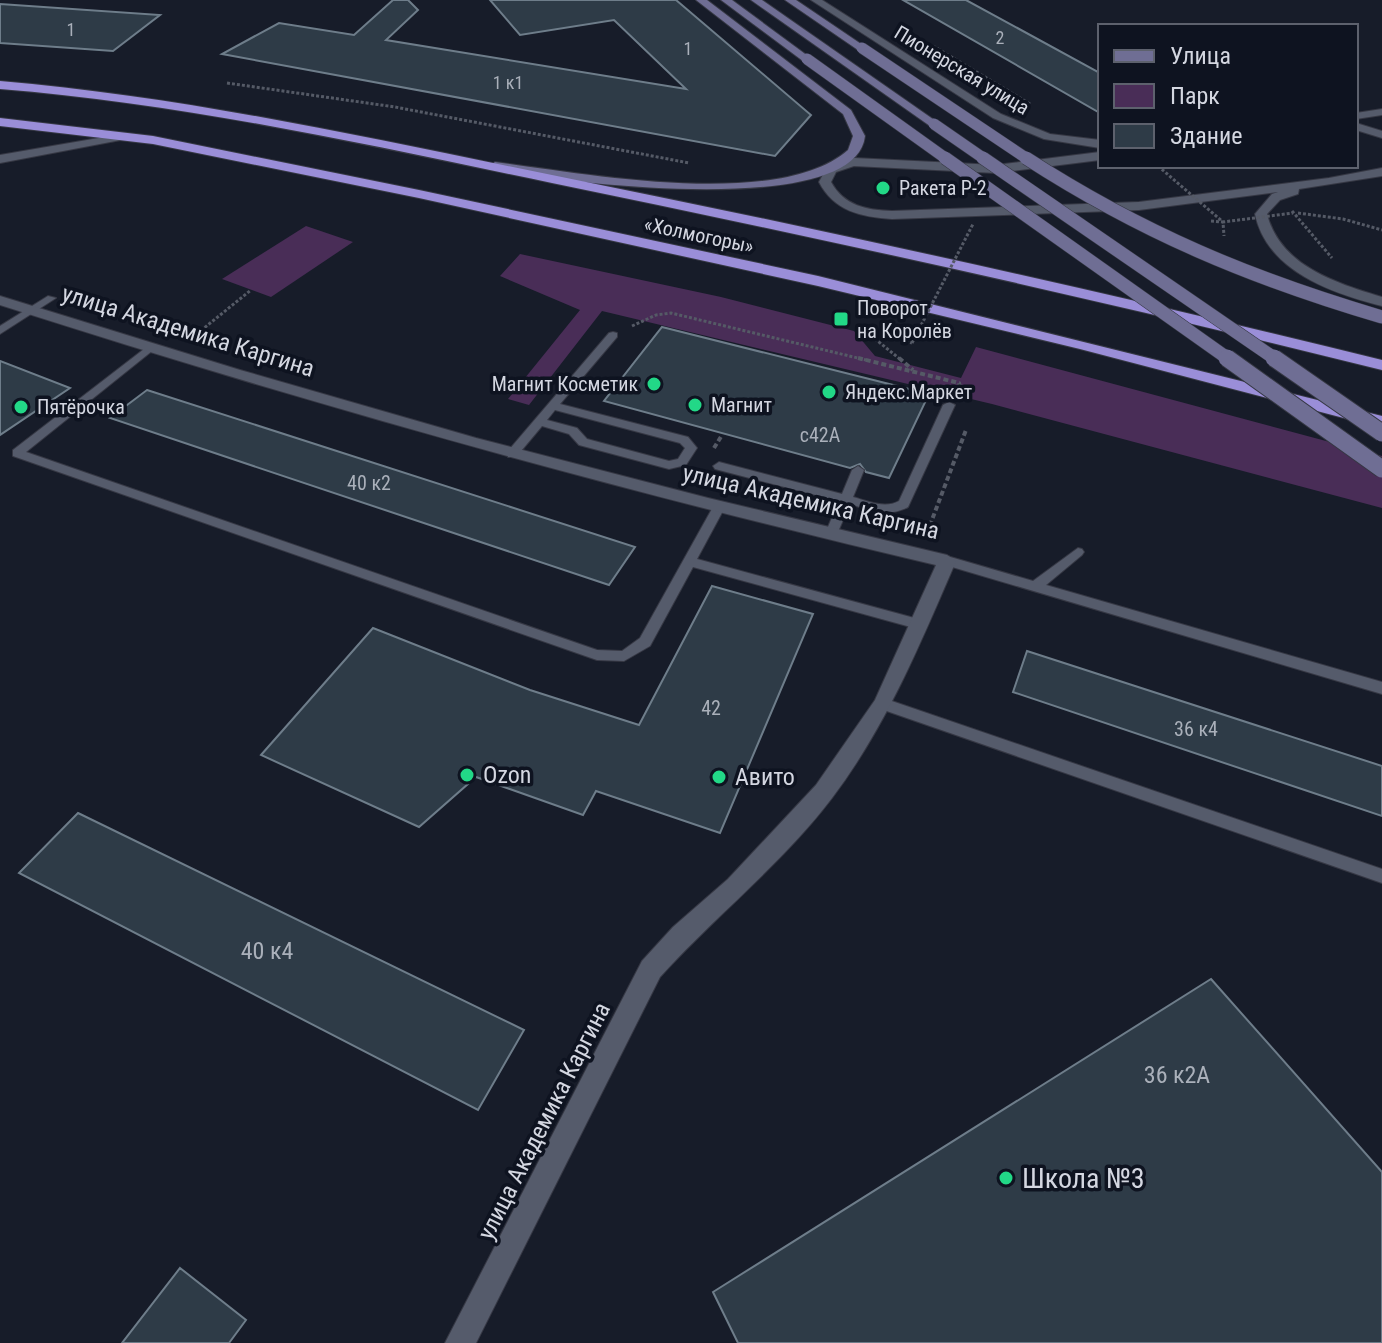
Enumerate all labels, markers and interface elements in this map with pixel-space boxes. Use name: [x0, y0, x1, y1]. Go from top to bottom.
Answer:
house number: 1: [67, 19, 75, 40]
street label: Пионерская улица: [890, 20, 1034, 120]
legend: [1098, 24, 1358, 168]
house number: 2: [996, 27, 1005, 48]
house number: 1: [684, 38, 692, 59]
text: Улица: [1170, 42, 1231, 70]
house number: 1 к1: [493, 72, 523, 93]
text: Парк: [1170, 82, 1220, 110]
text: Здание: [1170, 122, 1242, 150]
place label: Ракета Р-2: [899, 176, 987, 200]
marker: Ракета Р-2: [874, 179, 892, 197]
street label: «Холмогоры»: [642, 212, 756, 258]
street label: улица Академика Каргина: [58, 279, 318, 383]
place label: Поворот на Королёв: [857, 296, 952, 343]
marker: Поворот на Королёв: [832, 310, 850, 328]
place label: Магнит Косметик: [492, 372, 638, 396]
marker: Магнит Косметик: [645, 375, 663, 393]
place label: Яндекс.Маркет: [845, 380, 972, 404]
marker: Яндекс.Маркет: [820, 383, 838, 401]
place label: Магнит: [711, 393, 772, 417]
place label: Пятёрочка: [37, 395, 125, 419]
marker: Магнит: [686, 396, 704, 414]
marker: Пятёрочка: [12, 398, 30, 416]
house number: с42А: [800, 423, 841, 447]
street label: улица Академика Каргина: [680, 459, 942, 545]
house number: 40 к2: [347, 471, 391, 495]
house number: 42: [701, 696, 721, 720]
house number: 36 к4: [1174, 717, 1218, 741]
place label: Ozon: [483, 761, 531, 789]
place label: Авито: [735, 763, 795, 791]
marker: Ozon: [458, 766, 476, 784]
marker: Авито: [710, 768, 728, 786]
house number: 40 к4: [241, 937, 293, 965]
street label: улица Академика Каргина: [472, 998, 616, 1244]
house number: 36 к2А: [1144, 1061, 1210, 1089]
place label: Школа №3: [1022, 1162, 1145, 1195]
marker: Школа №3: [997, 1169, 1015, 1187]

